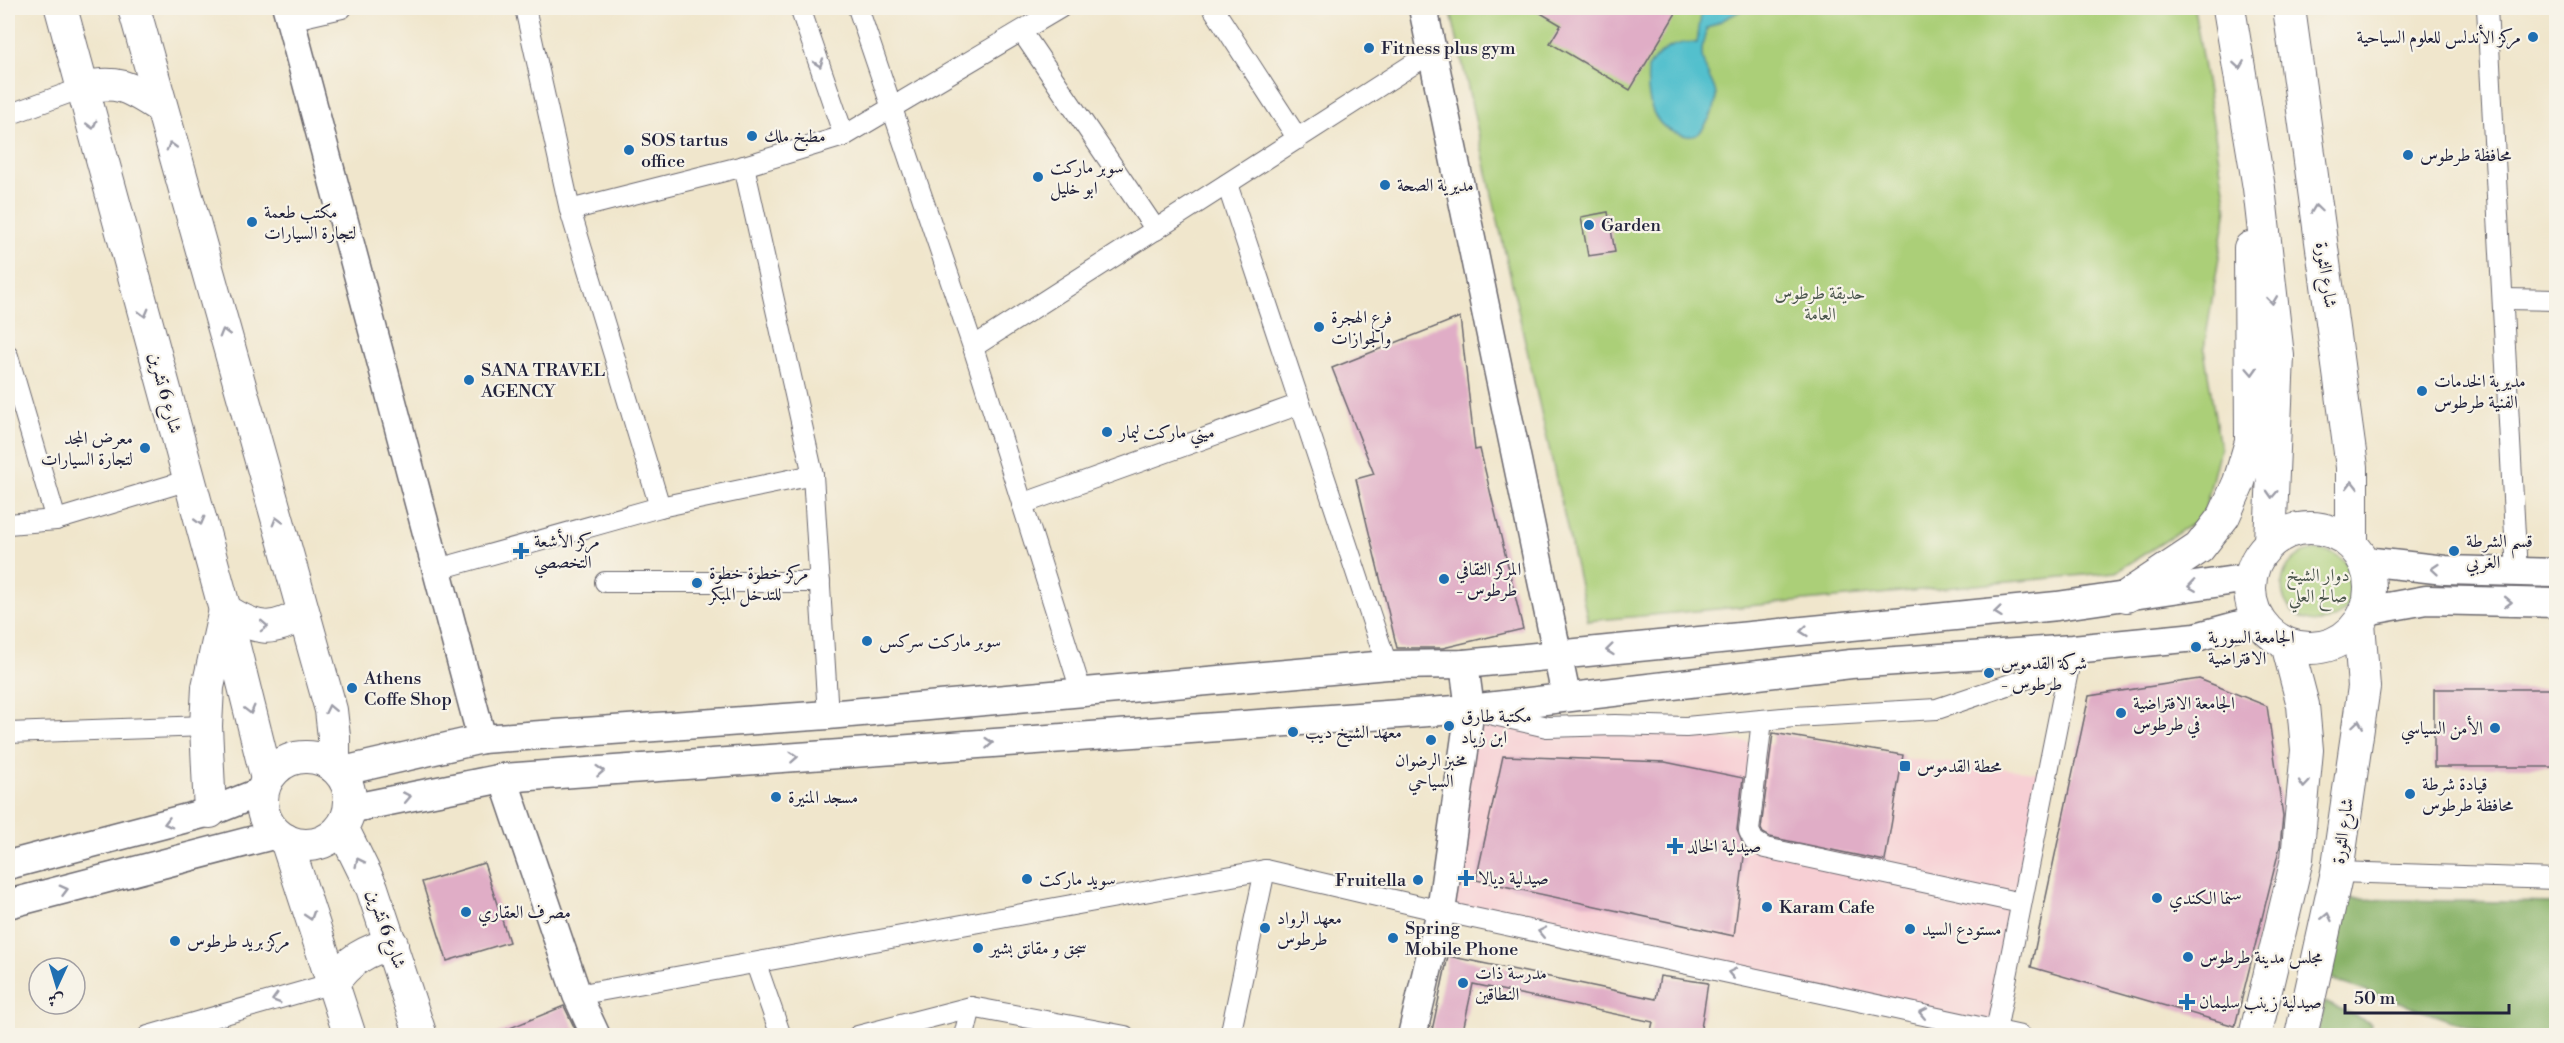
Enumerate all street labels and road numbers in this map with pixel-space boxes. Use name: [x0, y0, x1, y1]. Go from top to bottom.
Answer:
street label: شارع الثورة: [2307, 240, 2342, 310]
street label: شارع 6 تشرين: [140, 350, 187, 437]
street label: شارع الثورة: [2327, 796, 2362, 866]
street label: شارع 6 تشرين: [358, 886, 411, 973]

